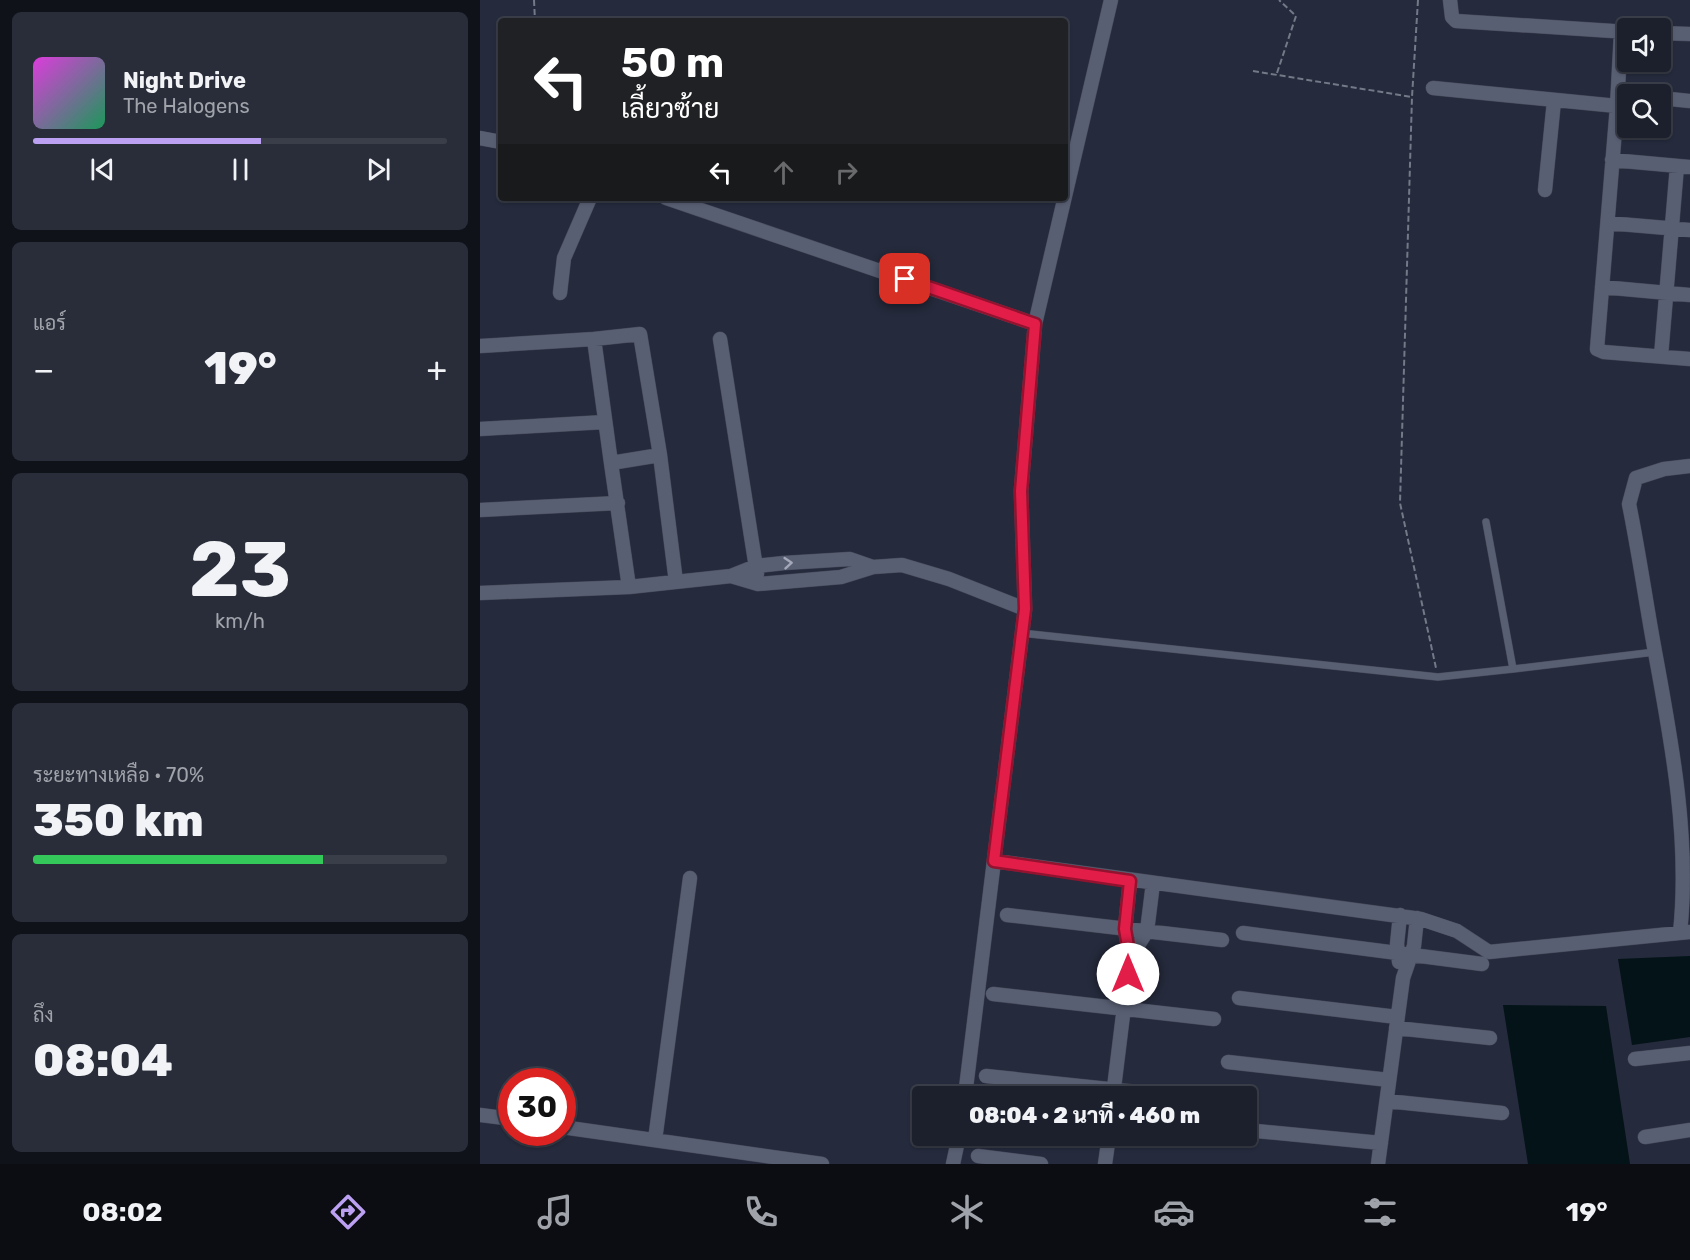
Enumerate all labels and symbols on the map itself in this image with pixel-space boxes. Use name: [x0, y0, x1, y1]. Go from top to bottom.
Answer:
pin: [879, 253, 930, 304]
one-way arrow: [783, 557, 792, 570]
position arrow: [1096, 942, 1160, 1006]
speed limit sign: 30: [498, 1068, 576, 1146]

